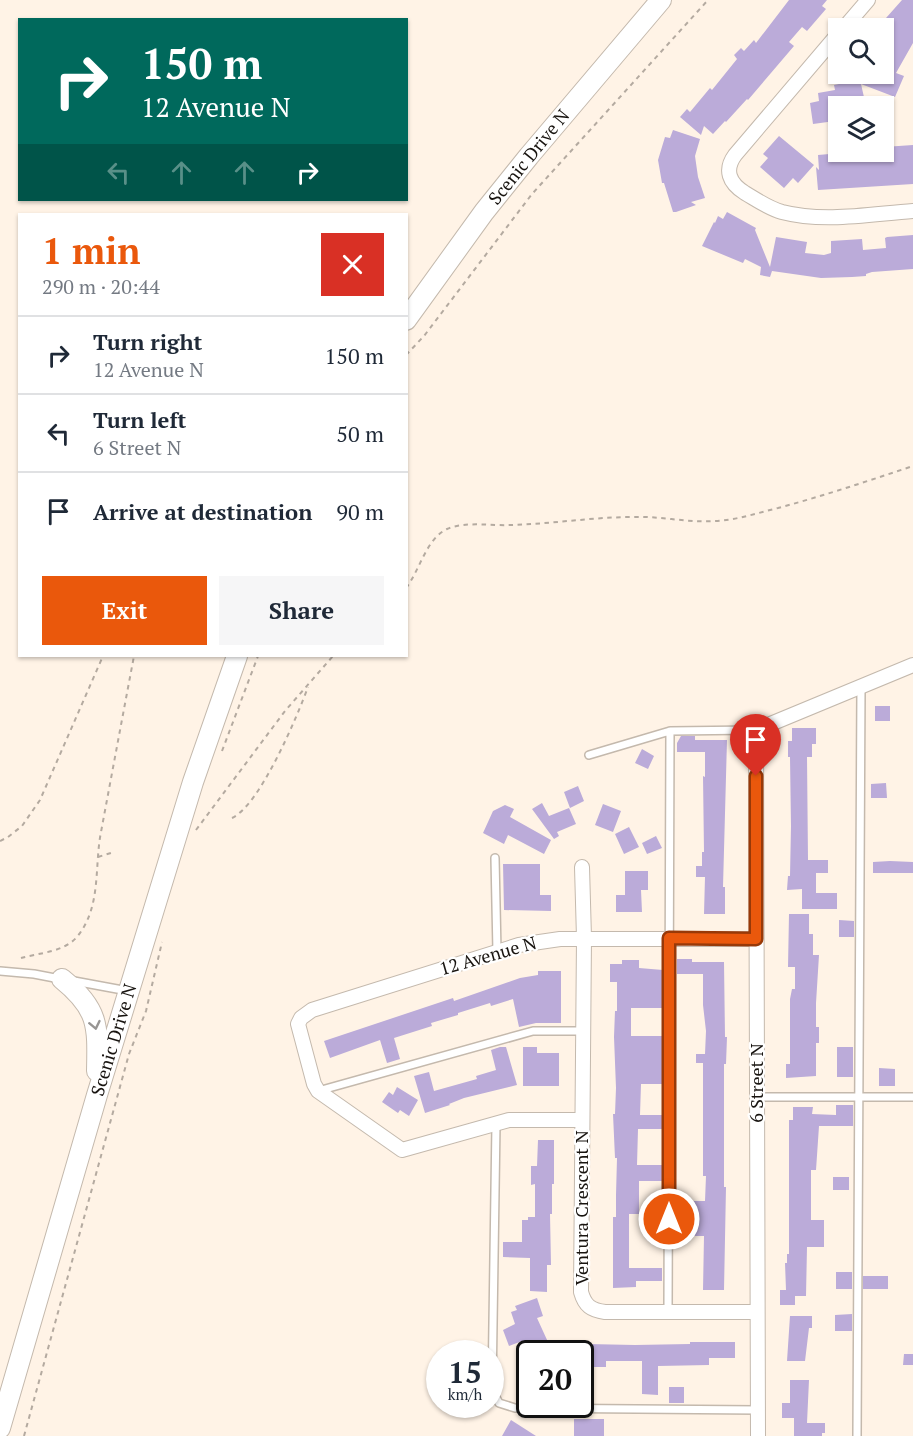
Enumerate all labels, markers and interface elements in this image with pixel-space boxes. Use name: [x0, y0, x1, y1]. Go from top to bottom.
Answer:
map controls: [828, 18, 894, 162]
button: search: [828, 18, 894, 84]
text: 150 m: [141, 35, 262, 91]
icon: right: [42, 42, 120, 120]
text: 12 Avenue N: [141, 89, 291, 125]
button: layers: [828, 96, 894, 162]
street label: Scenic Drive N: [482, 104, 574, 209]
icon: left: [102, 156, 135, 189]
icon: ahead: [165, 156, 198, 189]
icon: ahead: [228, 156, 261, 189]
icon: right: [291, 156, 324, 189]
text: 1 min: [42, 227, 140, 274]
button: close: [321, 233, 384, 296]
text: 290 m · 20:44: [42, 273, 160, 300]
text: Turn right: [93, 327, 202, 356]
icon: right: [42, 339, 75, 372]
text: 150 m: [324, 341, 384, 370]
text: 12 Avenue N: [93, 356, 204, 383]
text: Turn left: [93, 405, 186, 434]
icon: left: [42, 417, 75, 450]
text: 50 m: [336, 419, 384, 448]
text: 6 Street N: [93, 434, 181, 461]
icon: arrive: [42, 495, 75, 528]
text: Arrive at destination: [93, 497, 312, 526]
text: 90 m: [336, 497, 384, 526]
button: Exit: [42, 576, 207, 645]
button: Share: [219, 576, 384, 645]
pin: [730, 714, 781, 776]
icon: arrive: [739, 723, 772, 756]
street label: 12 Avenue N: [436, 930, 539, 980]
street label: Scenic Drive N: [85, 981, 141, 1099]
one-way arrow: [88, 1020, 101, 1030]
street label: 6 Street N: [744, 1043, 768, 1123]
street label: Ventura Crescent N: [569, 1130, 593, 1286]
position arrow: [637, 1187, 701, 1251]
speed limit sign: 20: [516, 1340, 594, 1418]
text: 15: [448, 1352, 482, 1392]
text: km/h: [448, 1384, 482, 1404]

